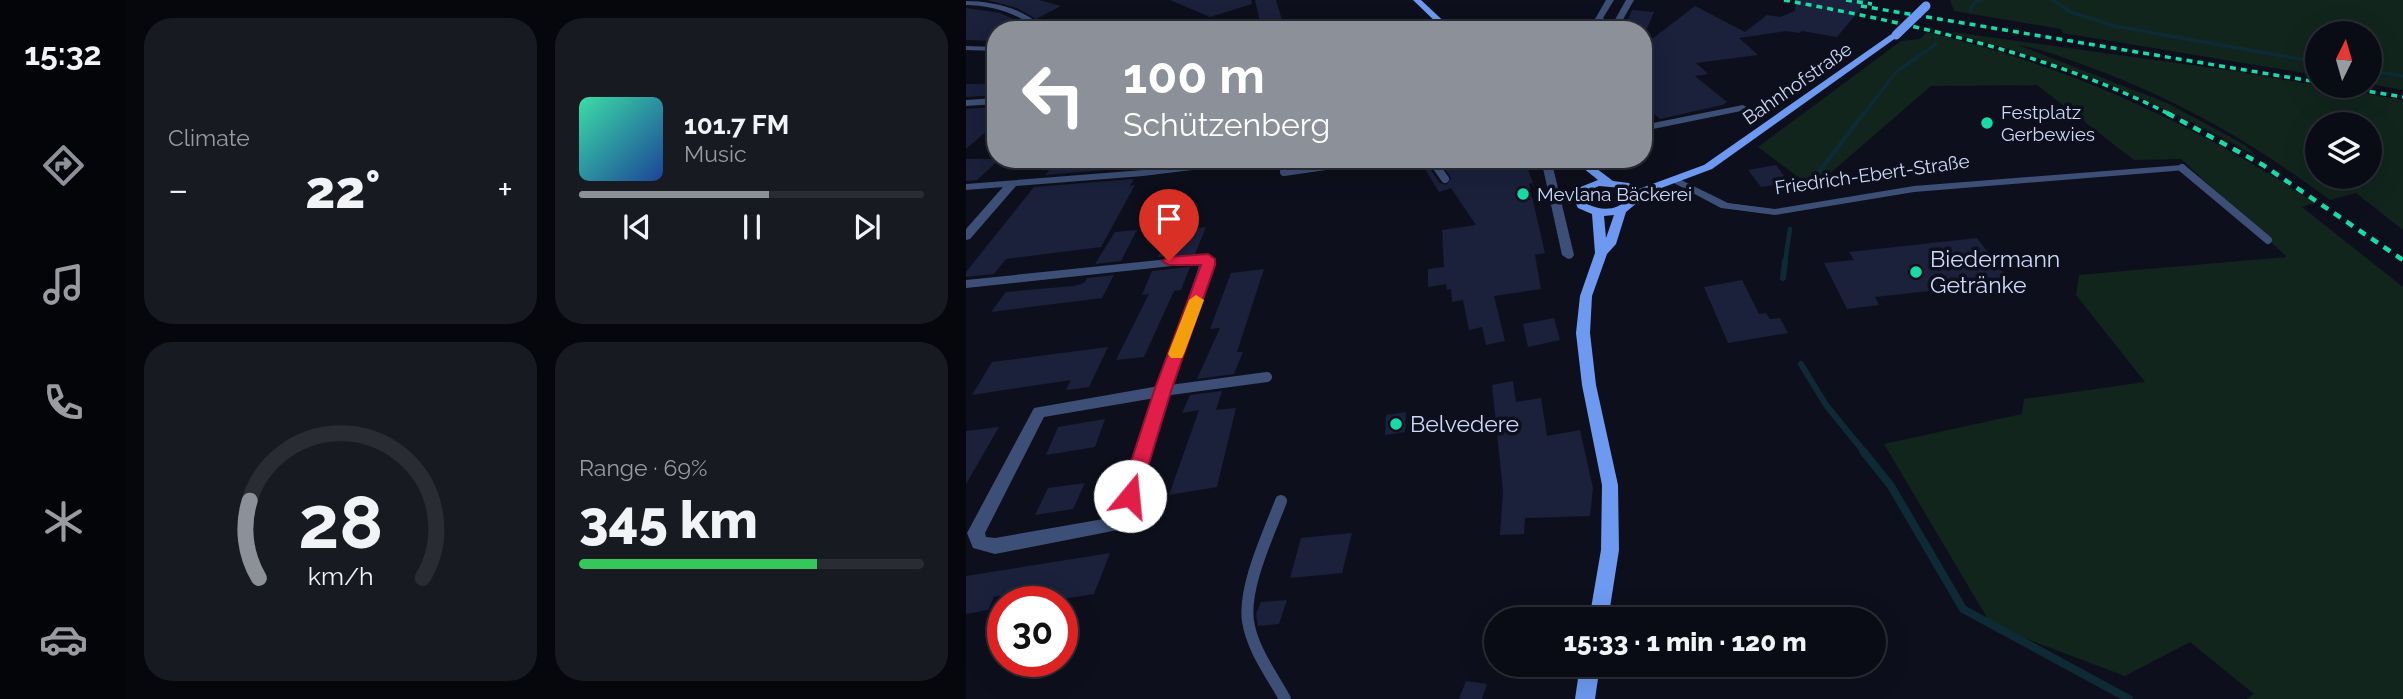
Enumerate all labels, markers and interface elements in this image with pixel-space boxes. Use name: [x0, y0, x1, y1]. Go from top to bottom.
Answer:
north arrow: [2305, 21, 2382, 98]
map controls: [2305, 21, 2382, 189]
text: 15:32: [24, 35, 102, 72]
street label: Bahnhofstraße: [1738, 37, 1856, 129]
text: 100 m: [1123, 47, 1265, 104]
icon: left: [1008, 49, 1099, 140]
place label: Festplatz Gerbewies: [2001, 101, 2095, 145]
text: Schützenberg: [1123, 106, 1330, 143]
text: 101.7 FM: [684, 110, 789, 140]
button: layers: [2305, 112, 2382, 189]
marker: Festplatz Gerbewies: [1979, 115, 1995, 131]
text: Climate: [168, 124, 250, 151]
text: Music: [684, 140, 747, 167]
icon: directions: [39, 141, 88, 190]
street label: Friedrich-Ebert-Straße: [1773, 149, 1971, 199]
text: 22°: [305, 159, 381, 220]
text: −: [168, 167, 188, 212]
text: +: [497, 167, 513, 212]
place label: Mevlana Bäckerei: [1537, 183, 1692, 205]
marker: Mevlana Bäckerei: [1515, 186, 1531, 202]
pin: [1139, 189, 1199, 261]
icon: arrive: [1150, 200, 1188, 238]
icon: previous: [618, 208, 656, 246]
icon: pause: [733, 208, 771, 246]
icon: next: [848, 208, 886, 246]
place label: Biedermann Getränke: [1930, 245, 2060, 298]
icon: music: [39, 260, 88, 309]
marker: Biedermann Getränke: [1908, 264, 1924, 280]
icon: phone: [39, 378, 88, 427]
place label: Belvedere: [1410, 410, 1519, 437]
marker: Belvedere: [1388, 416, 1404, 432]
text: Range · 69%: [579, 454, 707, 481]
position arrow: [1093, 459, 1167, 533]
text: 28: [298, 480, 383, 565]
text: 345 km: [579, 489, 758, 550]
icon: climate: [39, 497, 88, 546]
text: km/h: [308, 560, 373, 590]
speed limit sign: 30: [987, 586, 1078, 677]
icon: car: [39, 615, 88, 664]
text: 15:33 · 1 min · 120 m: [1564, 627, 1807, 657]

